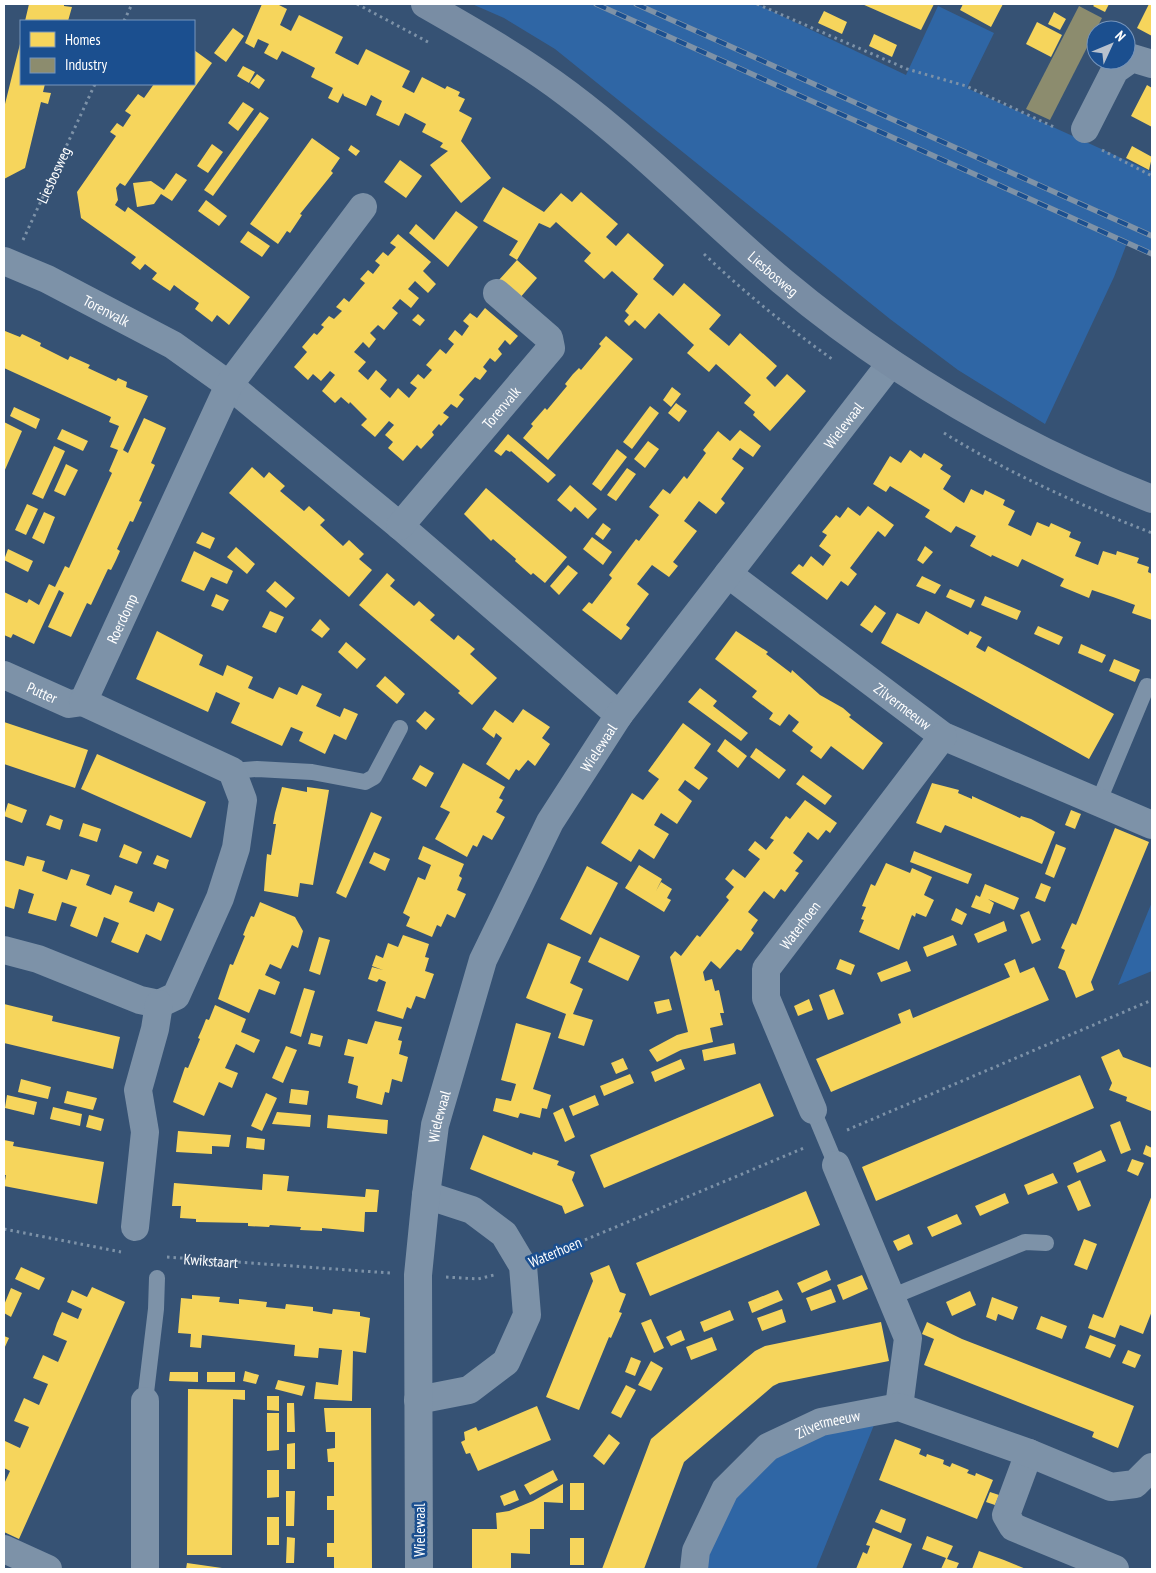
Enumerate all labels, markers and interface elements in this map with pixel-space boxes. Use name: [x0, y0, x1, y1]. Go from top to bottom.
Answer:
legend: [20, 20, 195, 85]
north arrow: [1086, 20, 1136, 70]
text: N: [1111, 27, 1129, 45]
text: Homes: [65, 30, 101, 49]
text: Industry: [65, 55, 107, 74]
street label: Liesbosweg: [32, 143, 74, 206]
street label: Liesbosweg: [744, 247, 802, 300]
street label: Torenvalk: [80, 290, 133, 330]
street label: Torenvalk: [478, 382, 524, 432]
street label: Wielewaal: [819, 398, 867, 452]
street label: Roerdomp: [102, 590, 141, 646]
street label: Putter: [24, 677, 61, 708]
street label: Zilvermeeuw: [870, 678, 935, 734]
street label: Wielewaal: [576, 719, 621, 775]
street label: Waterhoen: [775, 897, 824, 953]
street label: Wielewaal: [423, 1088, 454, 1144]
street label: Waterhoen: [526, 1232, 584, 1272]
street label: Kwikstaart: [183, 1249, 239, 1272]
street label: Zilvermeeuw: [792, 1405, 862, 1442]
street label: Wielewaal: [410, 1503, 429, 1557]

